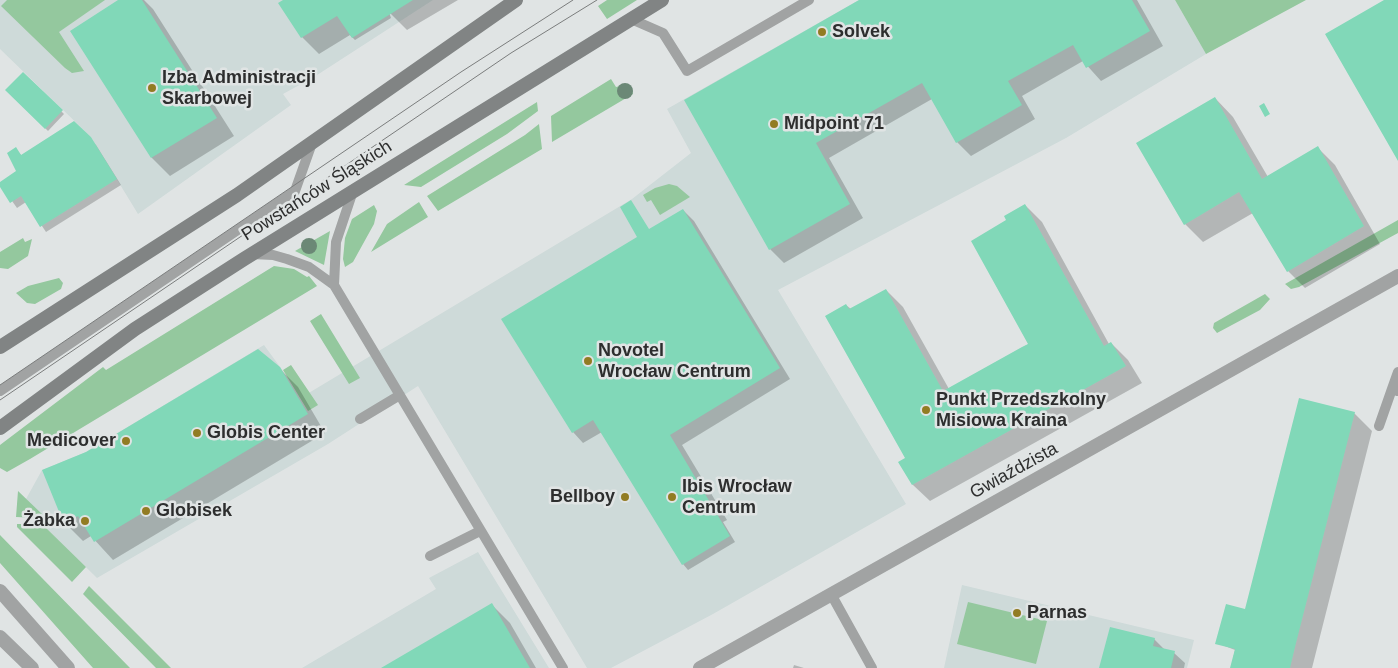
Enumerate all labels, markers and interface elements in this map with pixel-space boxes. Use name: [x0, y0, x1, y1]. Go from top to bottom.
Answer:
place label: Solvek: [832, 21, 890, 43]
marker: Solvek: [816, 26, 828, 38]
place label: Izba Administracji Skarbowej: [162, 67, 316, 110]
marker: Izba Administracji Skarbowej: [146, 82, 158, 94]
place label: Midpoint 71: [784, 113, 884, 135]
marker: Midpoint 71: [768, 118, 780, 130]
street label: Powstańców Śląskich: [238, 136, 396, 246]
place label: Novotel Wrocław Centrum: [598, 340, 751, 382]
marker: Novotel Wrocław Centrum: [582, 355, 594, 367]
place label: Punkt Przedszkolny Misiowa Kraina: [936, 389, 1106, 432]
marker: Punkt Przedszkolny Misiowa Kraina: [920, 404, 932, 416]
place label: Globis Center: [207, 422, 325, 444]
marker: Globis Center: [191, 427, 203, 439]
place label: Medicover: [27, 430, 116, 452]
marker: Medicover: [120, 435, 132, 447]
street label: Gwiaździsta: [966, 438, 1062, 504]
place label: Ibis Wrocław Centrum: [682, 476, 792, 518]
place label: Bellboy: [550, 486, 615, 508]
marker: Bellboy: [619, 491, 631, 503]
marker: Ibis Wrocław Centrum: [666, 491, 678, 503]
place label: Globisek: [156, 500, 232, 522]
marker: Globisek: [140, 505, 152, 517]
place label: Żabka: [23, 510, 75, 532]
marker: Żabka: [79, 515, 91, 527]
place label: Parnas: [1027, 602, 1087, 624]
marker: Parnas: [1011, 607, 1023, 619]

